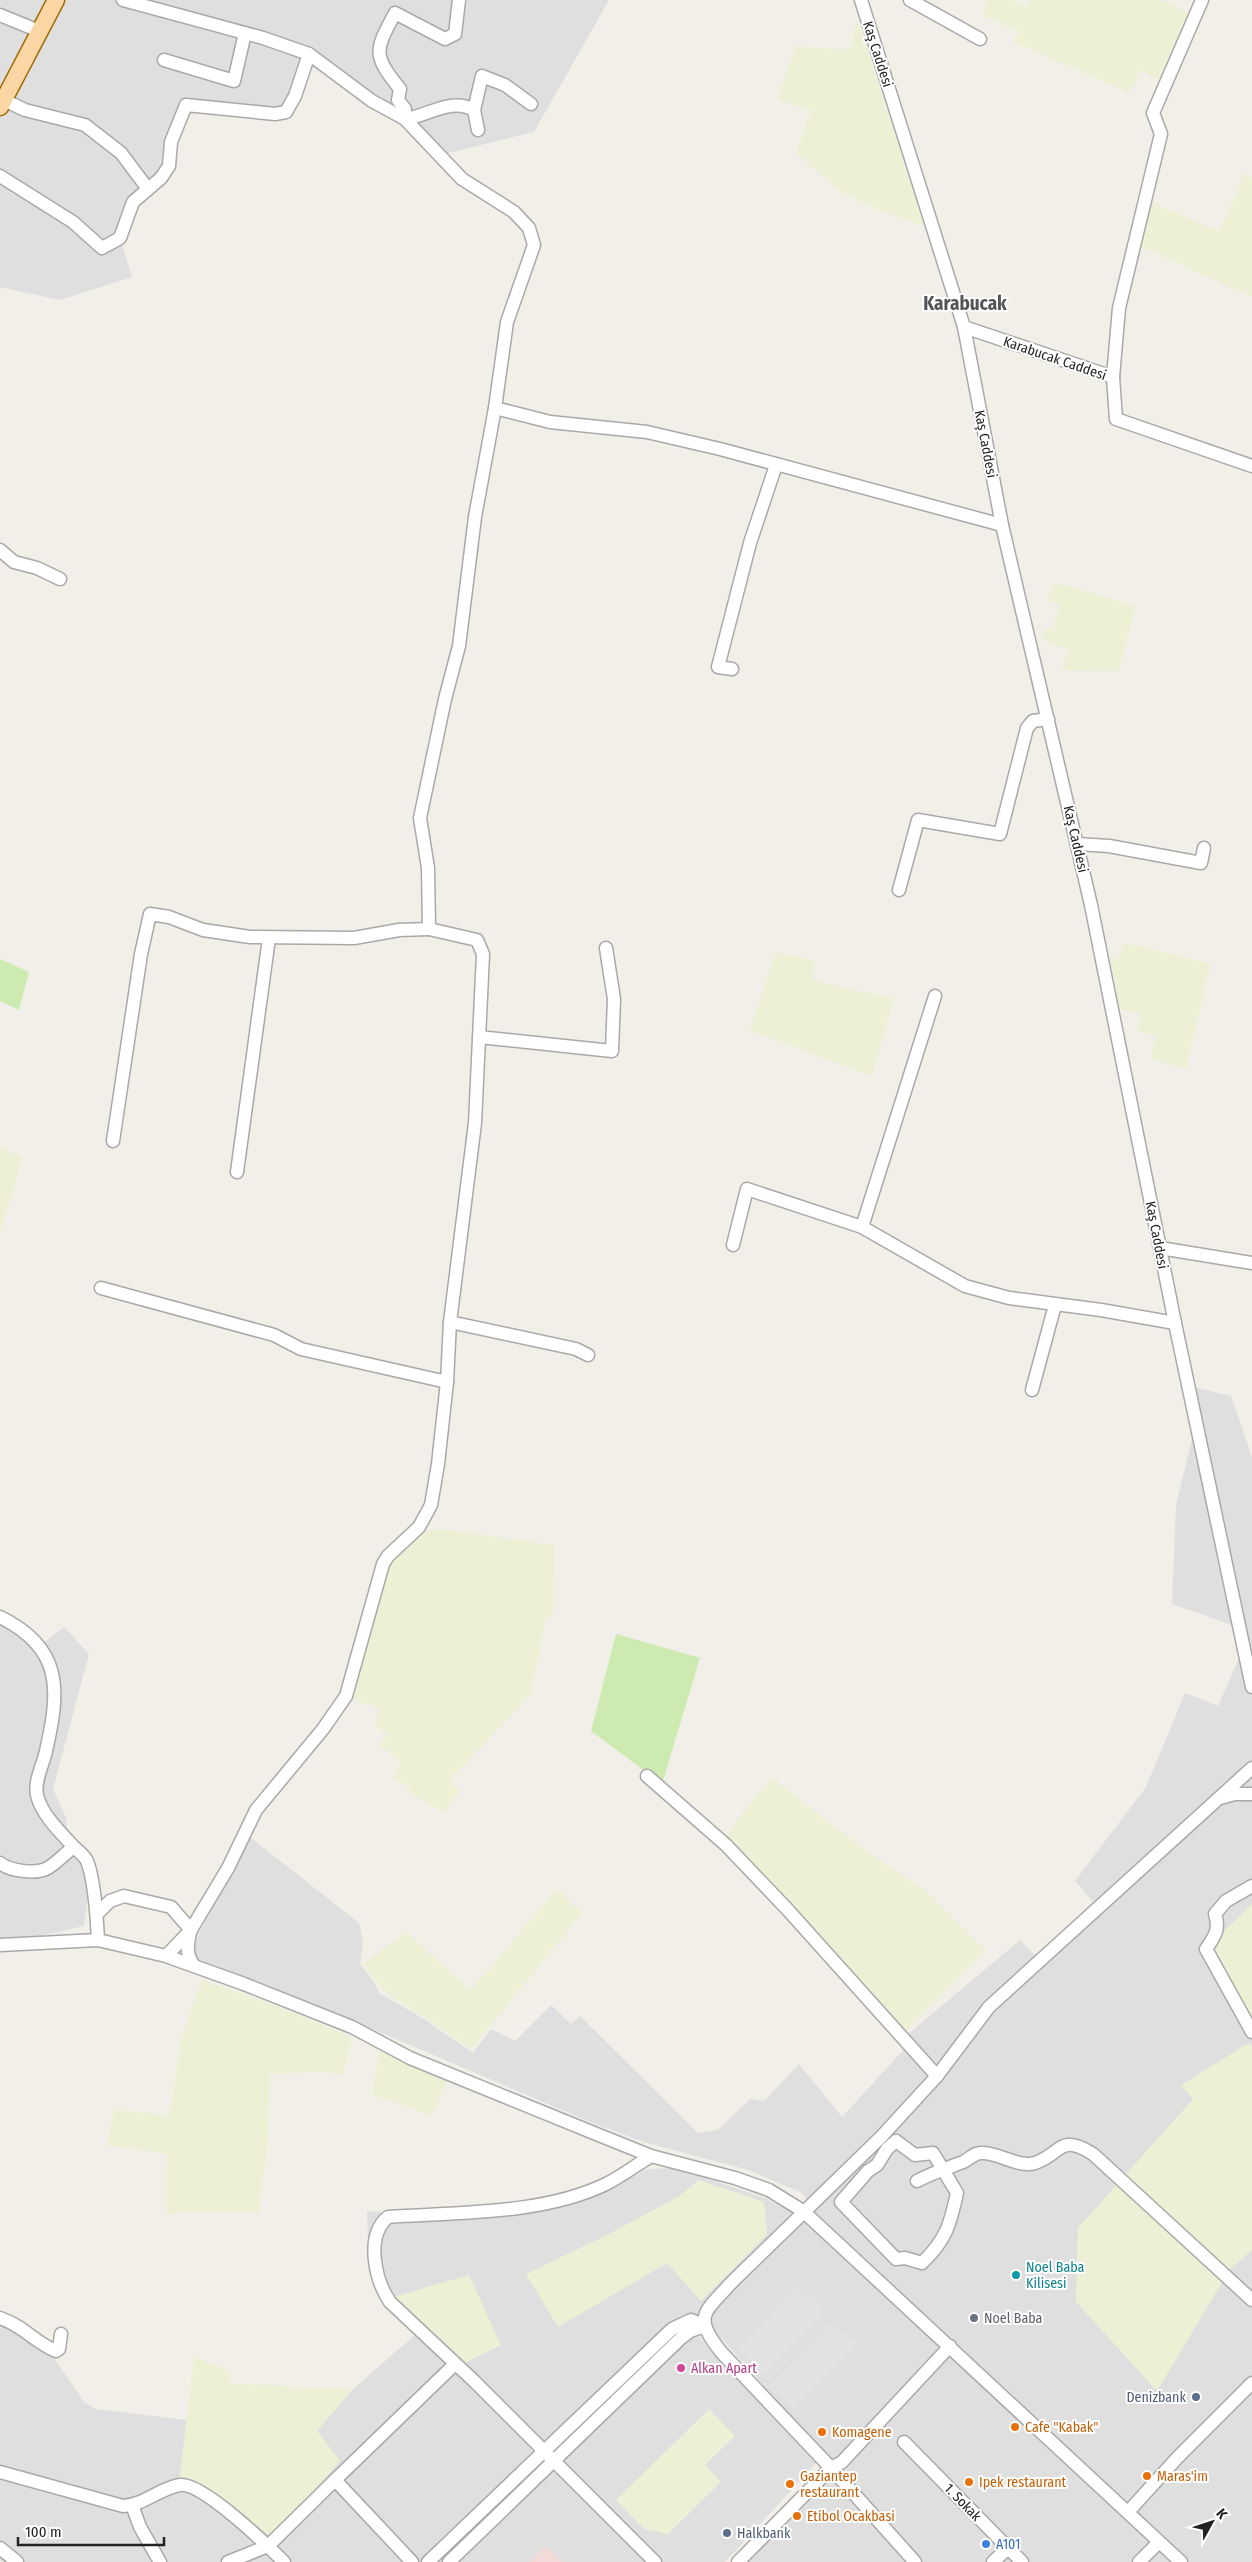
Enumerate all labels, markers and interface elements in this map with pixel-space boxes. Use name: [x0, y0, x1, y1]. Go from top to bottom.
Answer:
street label: Kaş Caddesi: [859, 19, 896, 89]
district label: Karabucak: [923, 292, 1007, 315]
street label: Karabucak Caddesi: [1001, 333, 1109, 384]
street label: Kaş Caddesi: [971, 409, 1000, 479]
street label: Kaş Caddesi: [1060, 804, 1092, 874]
street label: Kaş Caddesi: [1142, 1200, 1171, 1270]
place label: Noel Baba Kilisesi: [1026, 2259, 1085, 2292]
marker: Noel Baba Kilisesi: [1010, 2269, 1022, 2281]
place label: Noel Baba: [984, 2310, 1043, 2327]
marker: Noel Baba: [968, 2312, 980, 2324]
place label: Alkan Apart: [691, 2360, 757, 2377]
marker: Alkan Apart: [675, 2362, 687, 2374]
place label: Denizbank: [1126, 2389, 1186, 2406]
marker: Denizbank: [1190, 2391, 1202, 2403]
place label: Cafe "Kabak": [1025, 2419, 1099, 2436]
marker: Cafe "Kabak": [1009, 2421, 1021, 2433]
place label: Komagene: [832, 2424, 892, 2441]
marker: Komagene: [816, 2426, 828, 2438]
place label: Gaziantep restaurant: [800, 2468, 860, 2501]
place label: Maras'im: [1157, 2468, 1208, 2485]
marker: Maras'im: [1141, 2470, 1153, 2482]
place label: Ipek restaurant: [979, 2474, 1067, 2491]
marker: Ipek restaurant: [963, 2476, 975, 2488]
marker: Gaziantep restaurant: [784, 2478, 796, 2490]
street label: 1. Sokak: [941, 2480, 985, 2525]
north arrow: [1187, 2497, 1237, 2547]
text: K: [1212, 2505, 1231, 2523]
place label: Etibol Ocakbasi: [807, 2508, 895, 2525]
marker: Etibol Ocakbasi: [791, 2510, 803, 2522]
scale bar: [18, 2514, 164, 2546]
text: 100 m: [25, 2523, 62, 2541]
place label: Halkbank: [737, 2525, 791, 2542]
marker: Halkbank: [721, 2527, 733, 2539]
place label: A101: [996, 2536, 1021, 2553]
marker: A101: [980, 2538, 992, 2550]

